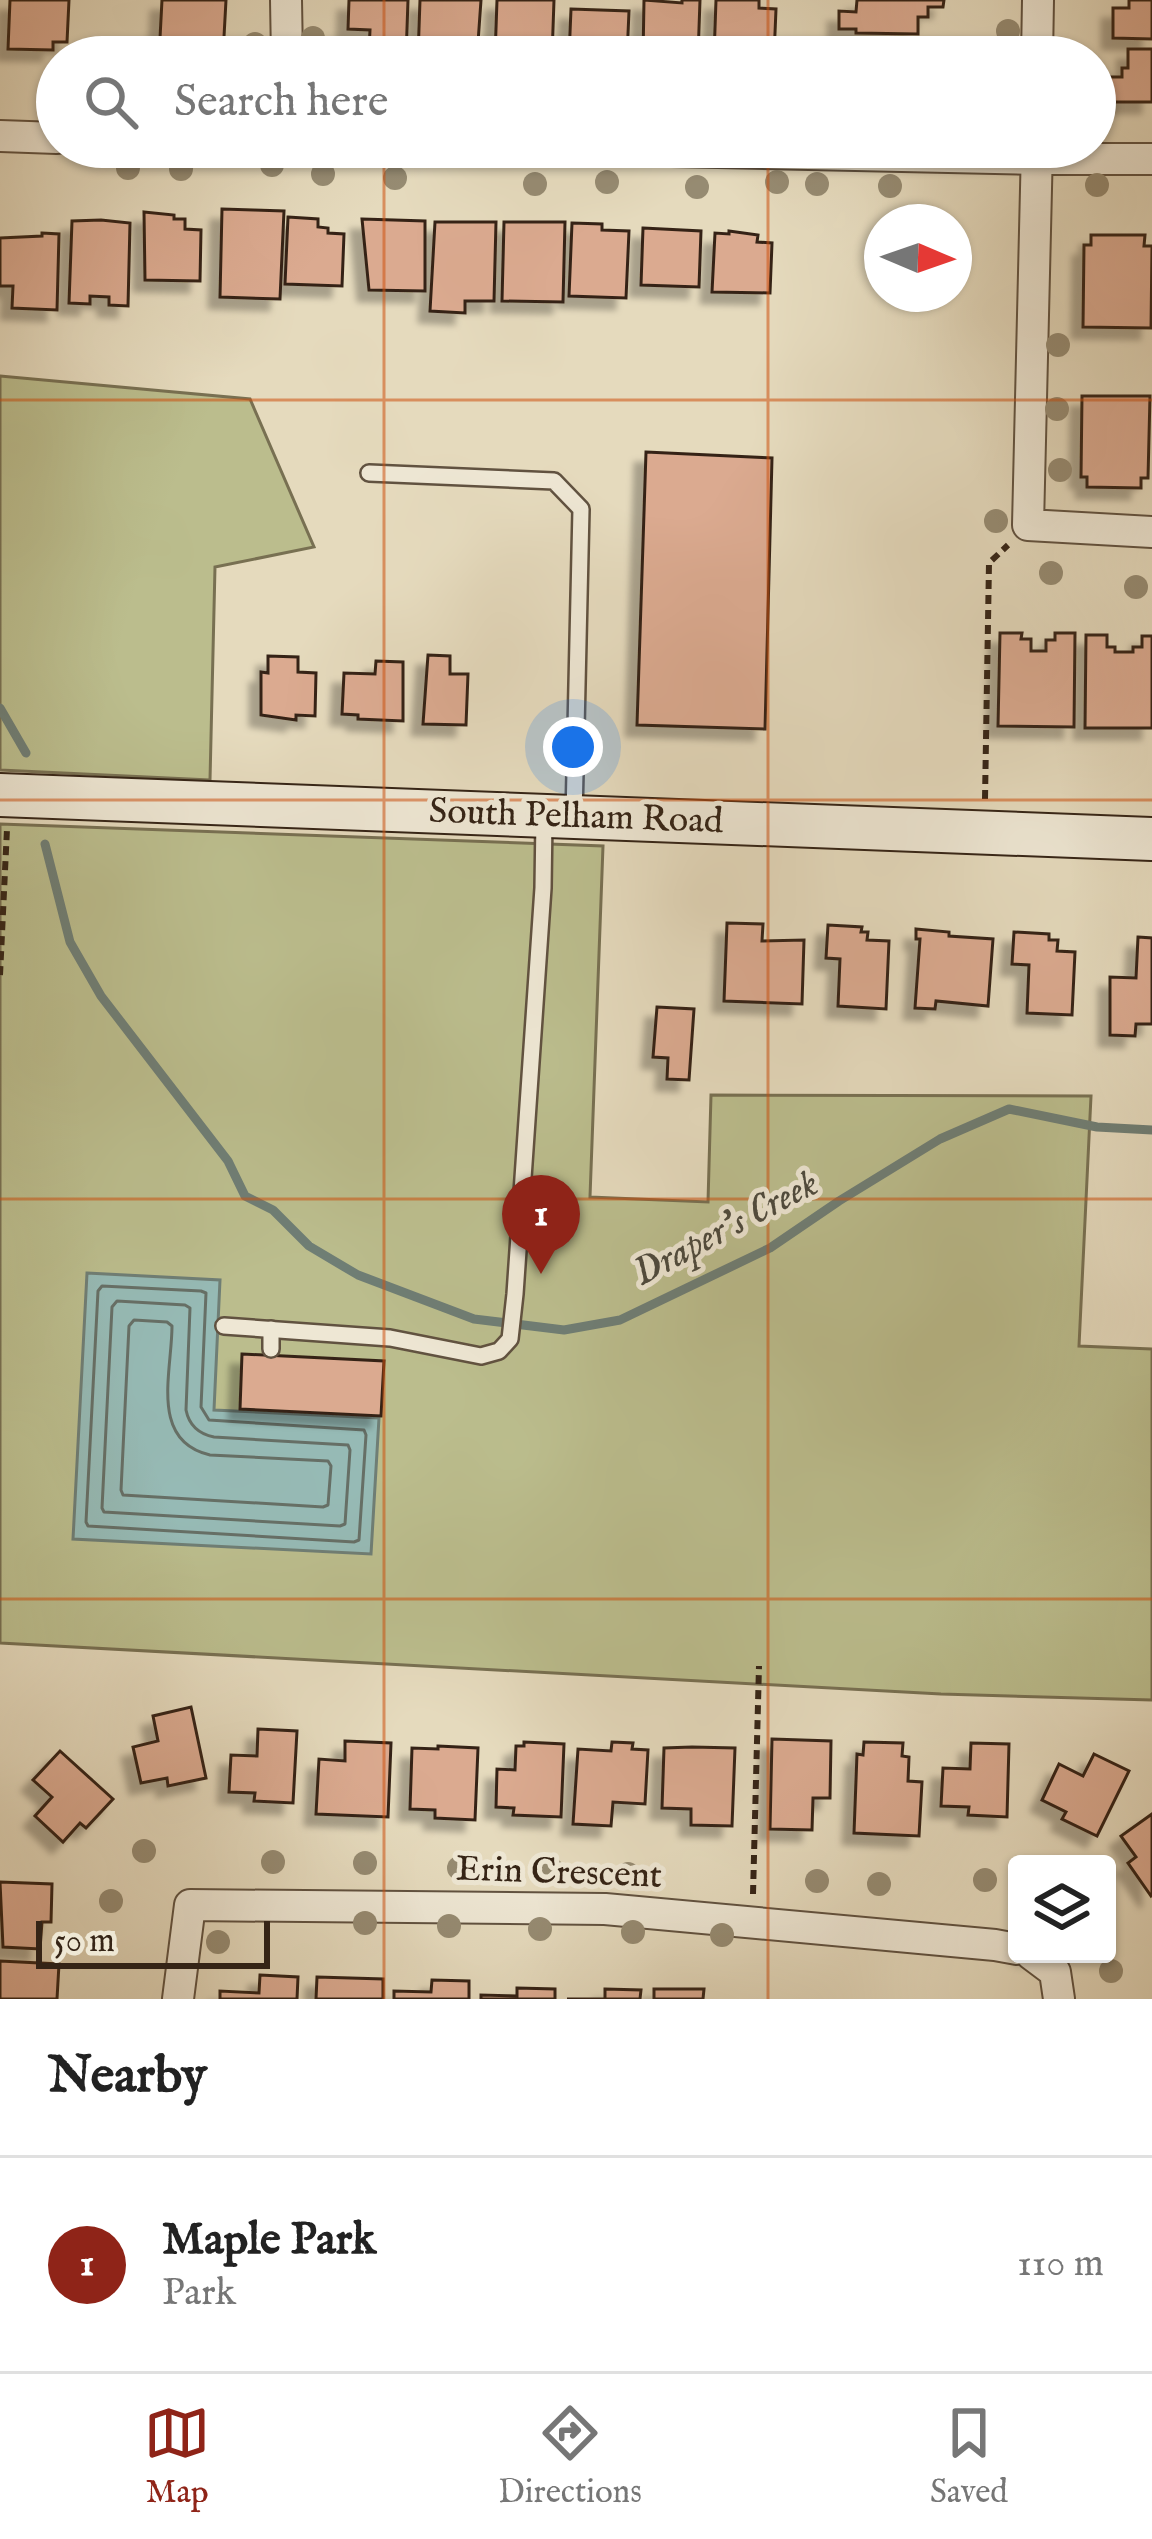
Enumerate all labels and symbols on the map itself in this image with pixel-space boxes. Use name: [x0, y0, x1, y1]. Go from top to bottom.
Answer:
north arrow: [864, 204, 972, 312]
your location: [543, 717, 603, 777]
street label: South Pelham Road: [428, 789, 725, 845]
water label: Draper's Creek: [625, 1160, 827, 1298]
pin: 1: [502, 1175, 580, 1274]
street label: Erin Crescent: [455, 1846, 663, 1900]
scale bar: [36, 1915, 270, 1968]

